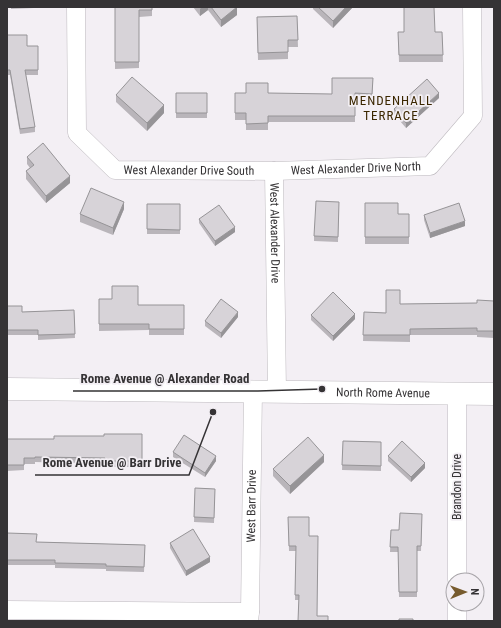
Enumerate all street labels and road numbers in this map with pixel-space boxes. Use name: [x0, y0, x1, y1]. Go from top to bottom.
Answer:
street label: West Alexander Drive North: [291, 159, 421, 177]
street label: West Alexander Drive South: [124, 163, 255, 178]
street label: West Alexander Drive: [267, 183, 283, 284]
street label: North Rome Avenue: [336, 385, 430, 400]
street label: Brandon Drive: [450, 454, 464, 520]
street label: West Barr Drive: [244, 469, 259, 543]

